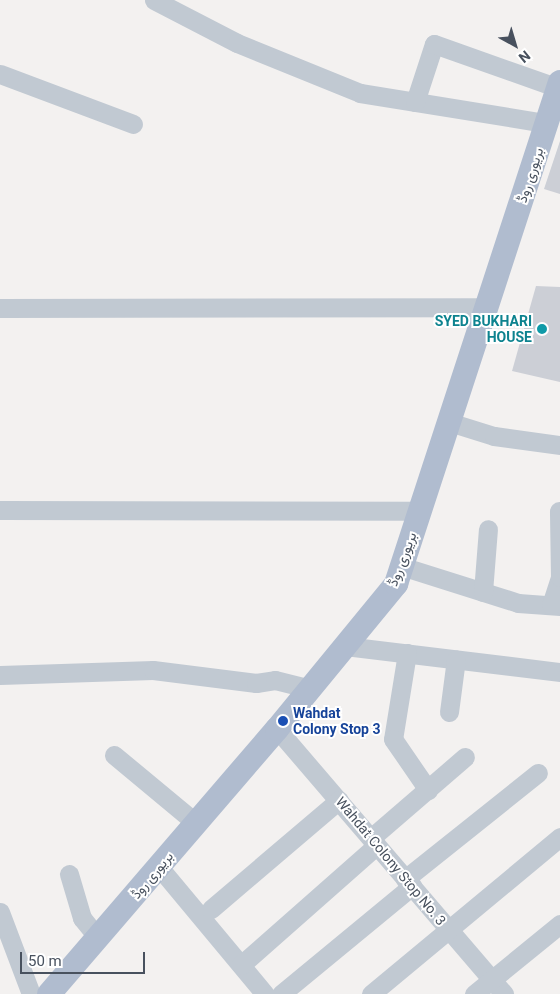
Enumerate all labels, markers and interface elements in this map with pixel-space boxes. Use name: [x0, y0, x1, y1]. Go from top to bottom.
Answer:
north arrow: [490, 20, 540, 70]
text: N: [516, 47, 533, 66]
street label: بریوری روڈ: [513, 146, 547, 204]
place label: SYED BUKHARI HOUSE: [435, 313, 532, 346]
marker: SYED BUKHARI HOUSE: [536, 323, 548, 335]
street label: بریوری روڈ: [384, 530, 420, 588]
place label: Wahdat Colony Stop 3: [293, 705, 381, 738]
marker: Wahdat Colony Stop 3: [277, 715, 289, 727]
street label: Wahdat Colony Stop No. 3: [332, 793, 450, 929]
street label: بریوری روڈ: [127, 848, 177, 902]
scale bar: [22, 942, 148, 974]
text: 50 m: [28, 952, 62, 970]

